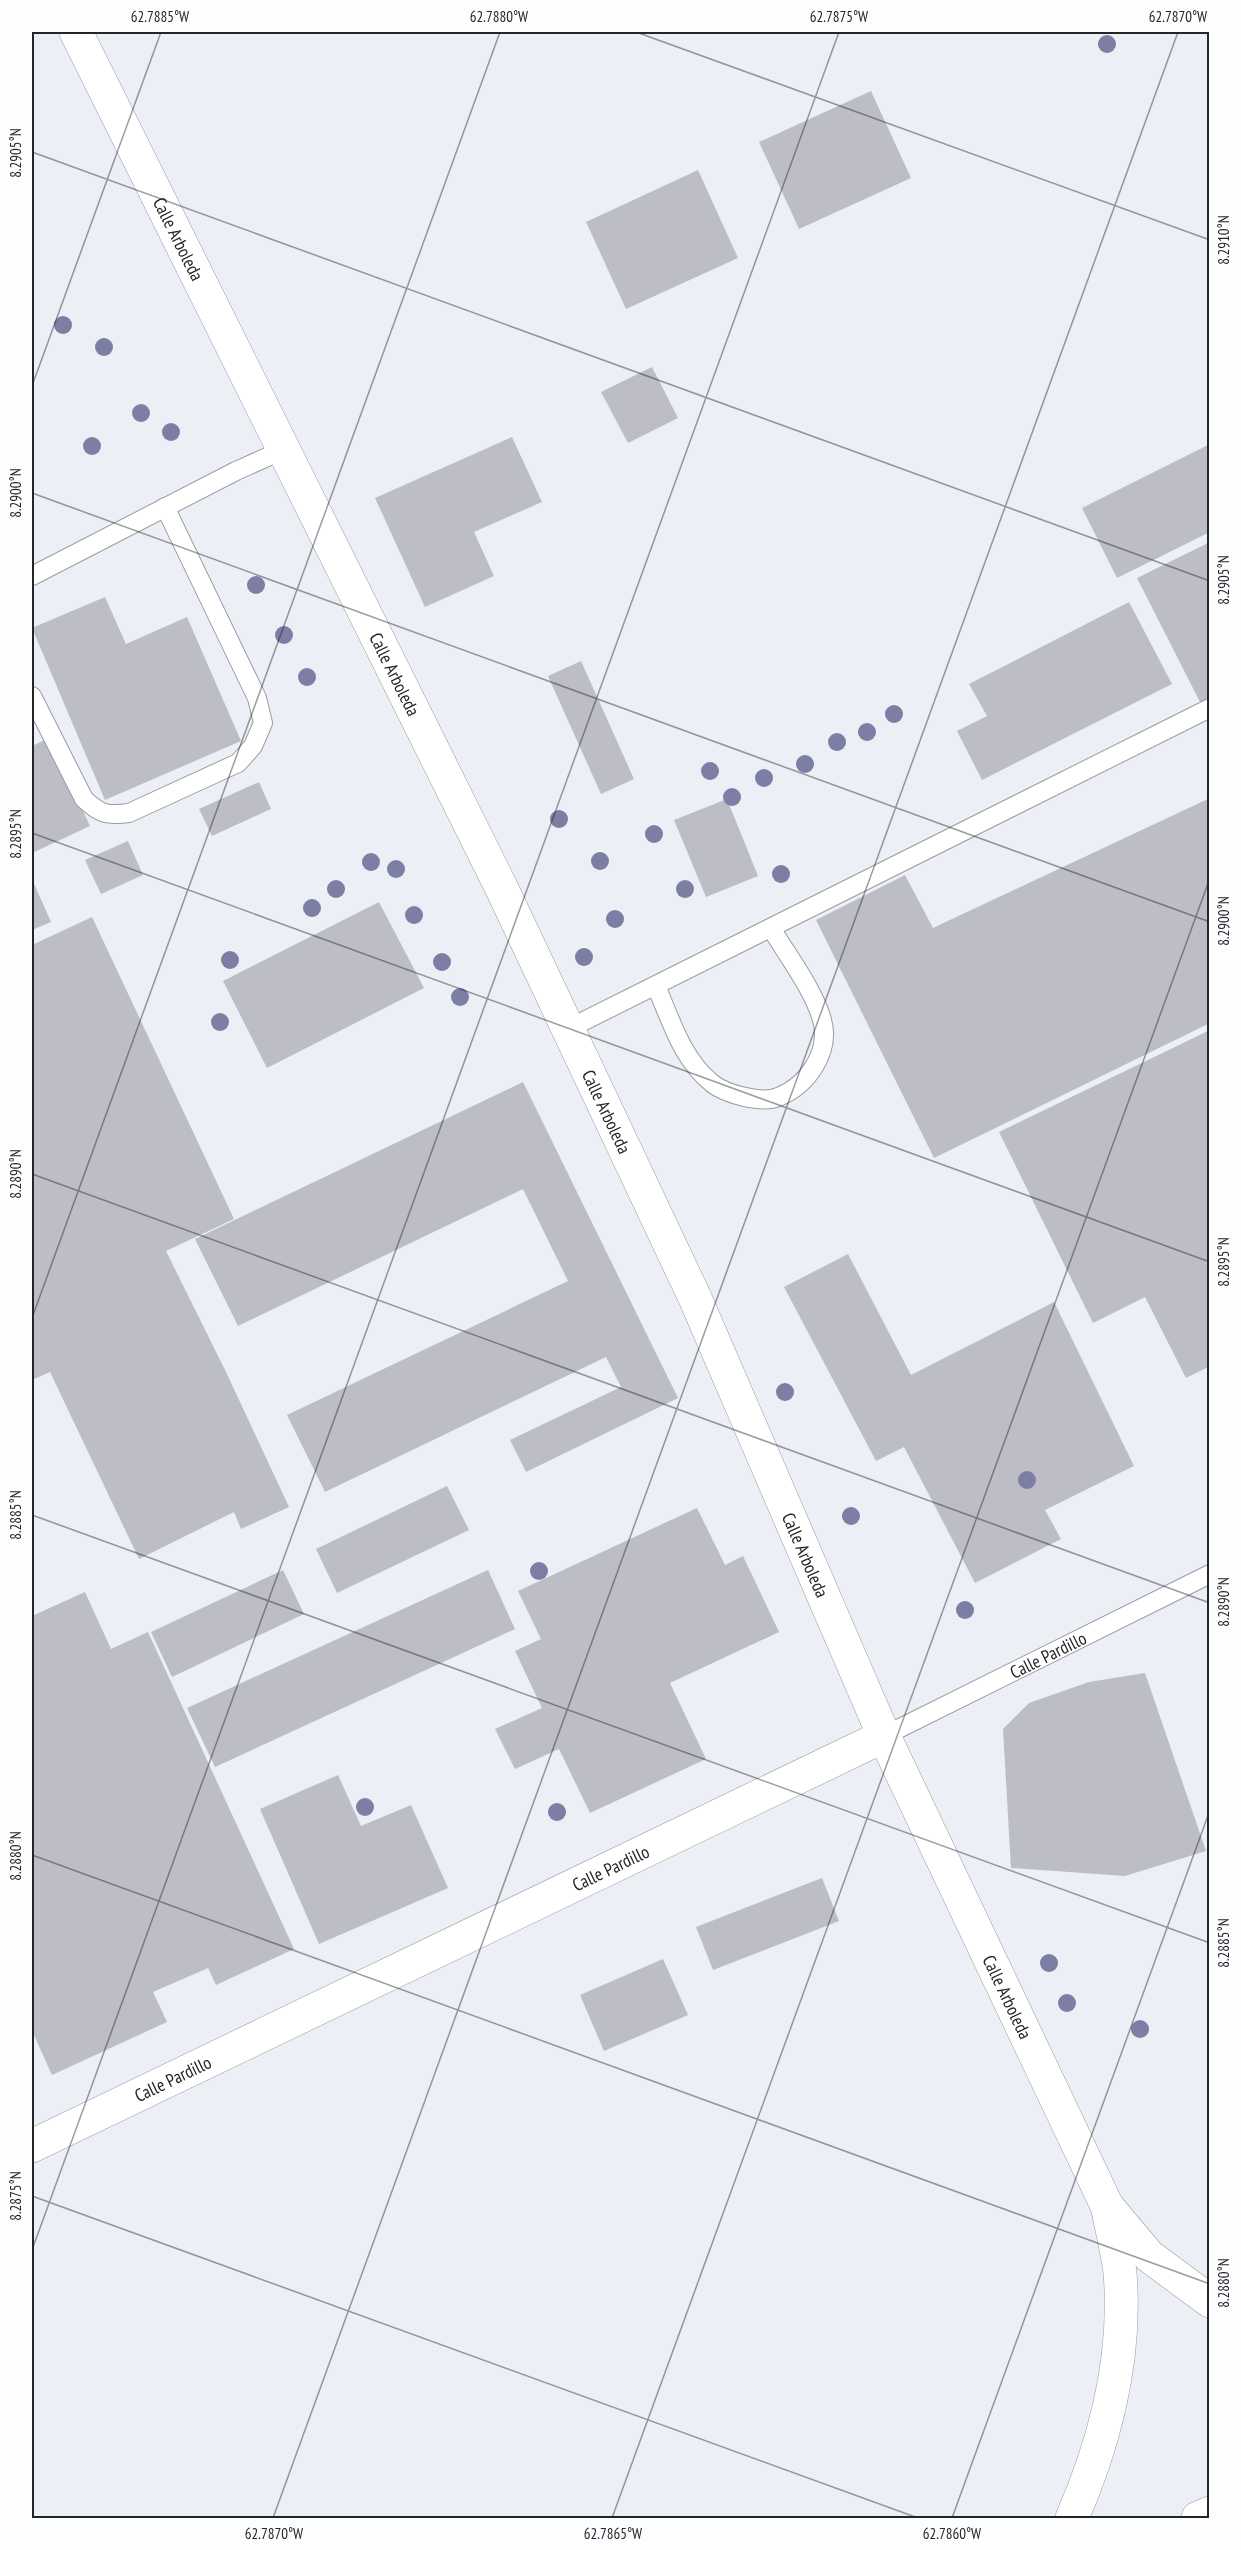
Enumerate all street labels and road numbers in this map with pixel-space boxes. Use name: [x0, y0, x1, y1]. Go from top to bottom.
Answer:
street label: Calle Arboleda: [148, 193, 209, 284]
street label: Calle Arboleda: [365, 629, 426, 720]
street label: Calle Arboleda: [577, 1066, 637, 1157]
street label: Calle Arboleda: [777, 1509, 834, 1601]
street label: Calle Pardillo: [1006, 1626, 1090, 1683]
street label: Calle Pardillo: [568, 1839, 653, 1896]
street label: Calle Arboleda: [978, 1951, 1037, 2042]
street label: Calle Pardillo: [130, 2050, 215, 2107]

